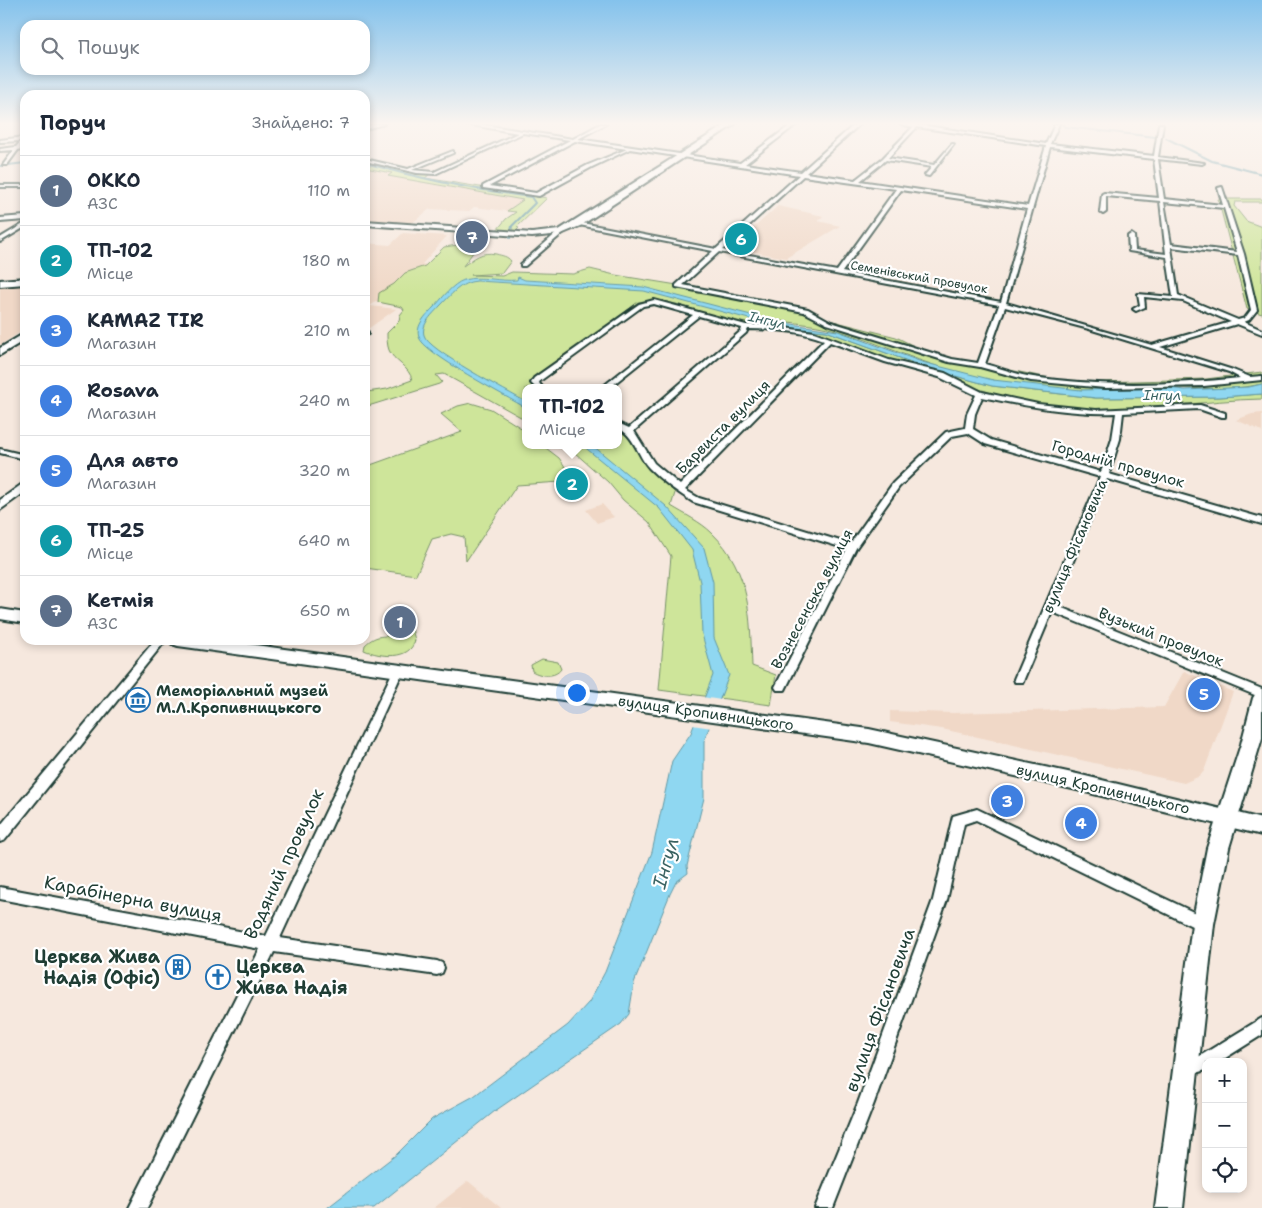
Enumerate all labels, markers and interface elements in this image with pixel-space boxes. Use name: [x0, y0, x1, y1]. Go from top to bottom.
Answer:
search box: [20, 20, 370, 75]
icon: search: [38, 34, 66, 62]
text: Пошук: [78, 35, 140, 60]
text: Поруч: [40, 109, 106, 137]
text: Знайдено: 7: [252, 112, 350, 133]
text: ОККО: [87, 168, 140, 193]
text: 1: [52, 180, 60, 201]
text: 110 m: [307, 180, 350, 201]
text: АЗС: [87, 193, 118, 214]
pin: 7: [456, 218, 488, 256]
pin: 6: [725, 220, 757, 258]
text: ТП-102: [87, 238, 153, 263]
text: 2: [50, 250, 62, 271]
text: 180 m: [302, 250, 350, 271]
street label: Семенівський провулок: [849, 257, 989, 297]
text: Місце: [87, 263, 134, 284]
water label: Інгул: [746, 307, 788, 333]
text: KAMAZ TIR: [87, 308, 204, 333]
text: 3: [50, 320, 62, 341]
text: 210 m: [303, 320, 350, 341]
text: Магазин: [87, 333, 156, 354]
street label: Барвиста вулиця: [671, 375, 775, 479]
text: Rosava: [87, 378, 159, 403]
popup: [522, 384, 622, 449]
water label: Інгул: [1142, 386, 1181, 404]
text: 4: [50, 390, 62, 411]
text: 240 m: [298, 390, 350, 411]
text: ТП-102: [539, 394, 605, 419]
text: Магазин: [87, 403, 156, 424]
text: Місце: [539, 419, 586, 440]
street label: Городній провулок: [1049, 435, 1187, 493]
text: Для авто: [87, 448, 179, 473]
text: 5: [51, 460, 61, 481]
text: 320 m: [299, 460, 350, 481]
pin: 2: [556, 465, 588, 503]
text: Магазин: [87, 473, 156, 494]
street label: вулиця Фісановича: [1038, 475, 1113, 616]
text: ТП-25: [87, 518, 144, 543]
street label: Вознесенська вулиця: [767, 525, 857, 673]
text: 6: [50, 530, 62, 551]
text: 640 m: [298, 530, 350, 551]
text: Місце: [87, 543, 134, 564]
text: Кетмія: [87, 588, 154, 613]
text: 7: [50, 600, 62, 621]
text: 650 m: [299, 600, 350, 621]
pin: 1: [384, 603, 416, 641]
street label: Вузький провулок: [1096, 603, 1226, 671]
text: АЗС: [87, 613, 118, 634]
pin: 5: [1188, 675, 1220, 713]
your location: [564, 680, 590, 706]
place label: Меморіальний музей М.Л.Кропивницького: [156, 681, 329, 718]
museum icon: Меморіальний музей М.Л.Кропивницького: [125, 687, 151, 713]
street label: вулиця Кропивницького: [617, 691, 795, 735]
street label: вулиця Кропивницького: [1014, 759, 1192, 819]
pin: 3: [991, 782, 1023, 820]
street label: Водяний провулок: [239, 784, 330, 943]
pin: 4: [1065, 804, 1097, 842]
water label: Інгул: [646, 835, 685, 892]
street label: Карабінерна вулиця: [42, 870, 224, 928]
street label: вулиця Фісановича: [839, 925, 921, 1095]
place label: Церква Жива Надія (Офіс): [34, 945, 161, 990]
building icon: Церква Жива Надія (Офіс): [165, 954, 191, 980]
place label: Церква Жива Надія: [236, 955, 348, 1000]
church icon: Церква Жива Надія: [205, 964, 231, 990]
map controls: [1202, 1058, 1247, 1193]
button: +: [1202, 1058, 1247, 1103]
button: −: [1202, 1103, 1247, 1148]
button: locate: [1202, 1148, 1247, 1193]

